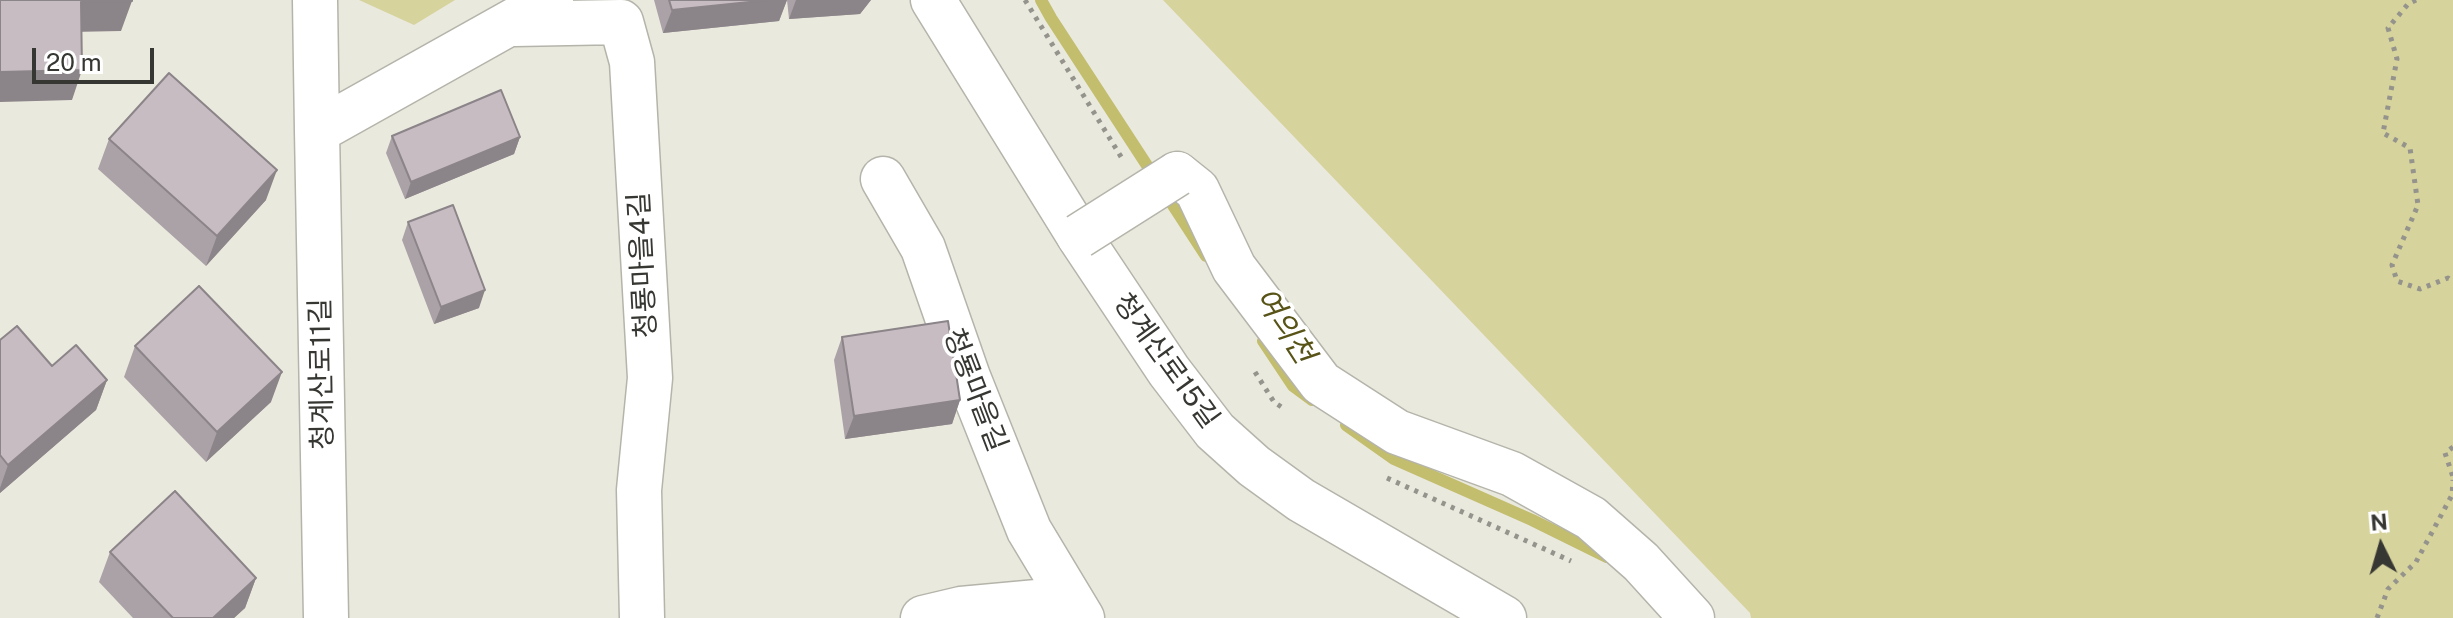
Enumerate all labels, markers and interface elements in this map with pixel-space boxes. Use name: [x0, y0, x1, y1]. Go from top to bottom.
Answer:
scale bar: [36, 32, 158, 82]
text: 20 m: [46, 48, 102, 76]
street label: 청룡마을4길: [622, 191, 664, 339]
water label: 여의천: [1246, 281, 1322, 371]
street label: 청계산로15길: [1106, 287, 1226, 435]
street label: 청계산로11길: [304, 298, 340, 450]
street label: 청룡마을길: [936, 324, 1014, 456]
north arrow: [2341, 506, 2421, 586]
text: N: [2369, 508, 2389, 536]

